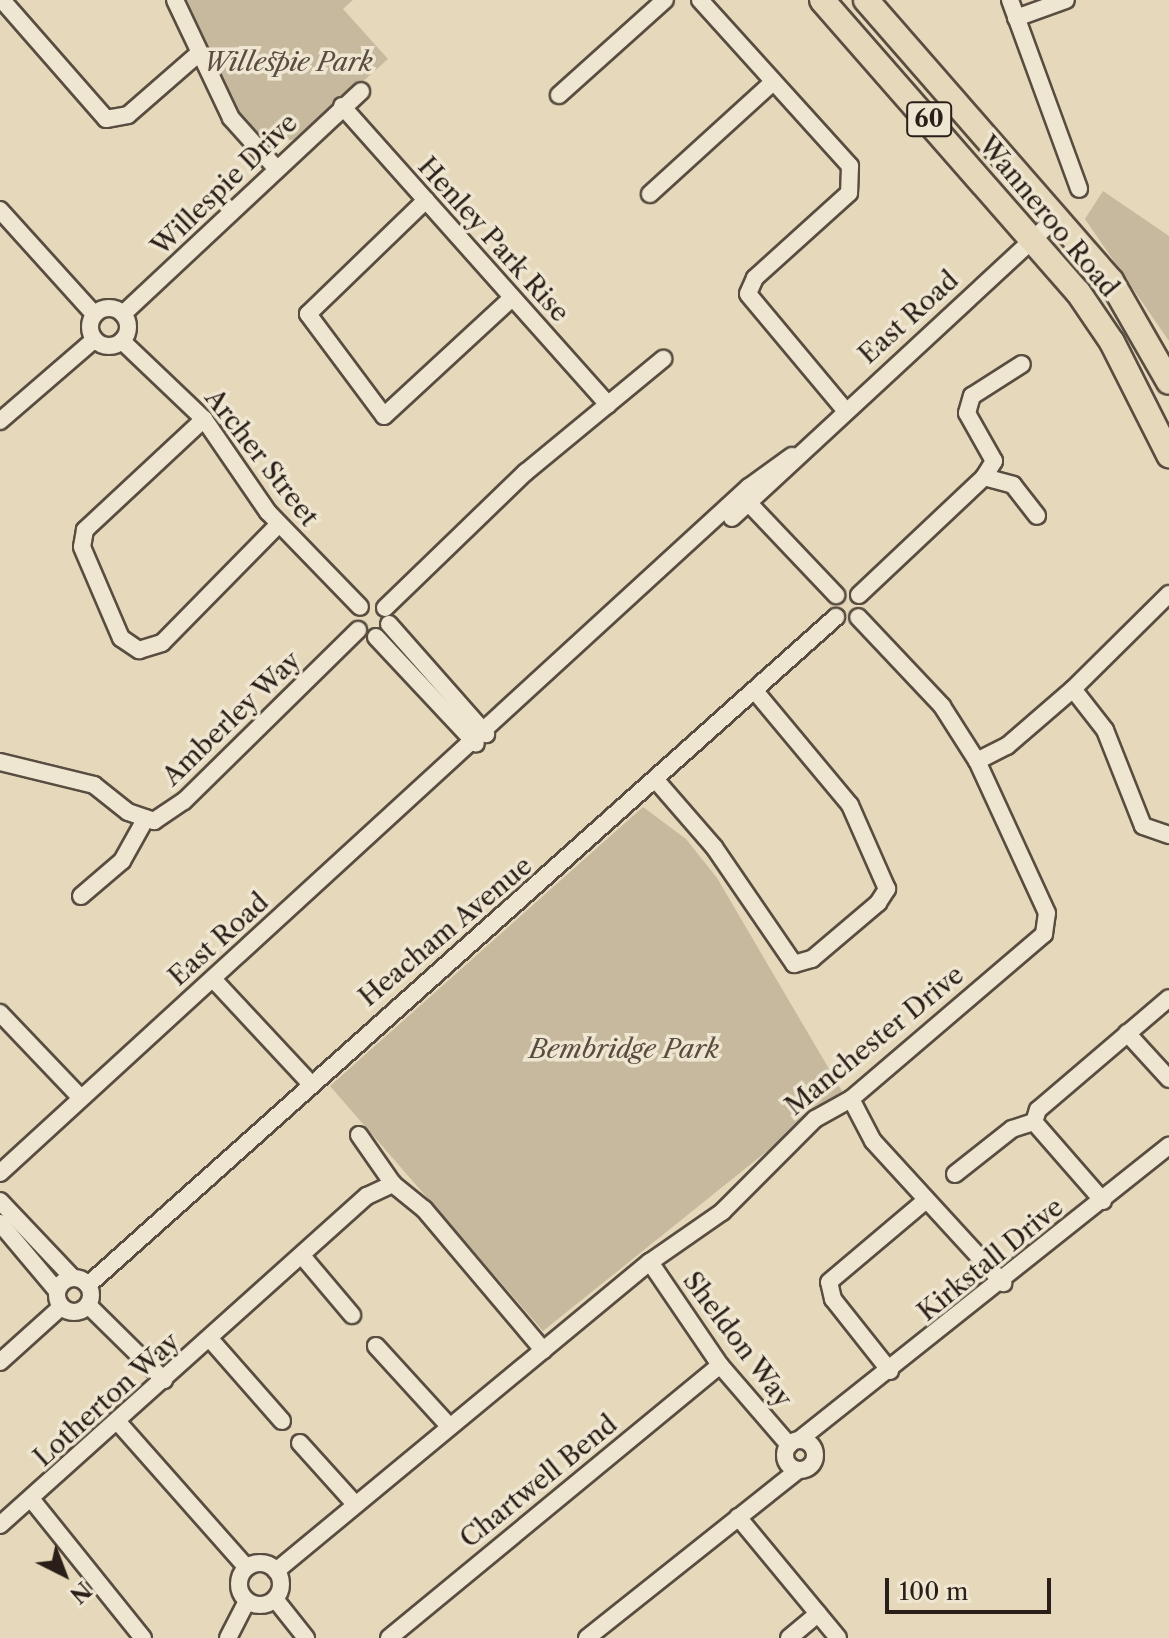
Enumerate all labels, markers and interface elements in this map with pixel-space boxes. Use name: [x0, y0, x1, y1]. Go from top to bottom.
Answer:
park label: Willespie Park: [203, 47, 373, 79]
road number: 60: [905, 99, 953, 139]
street label: Willespie Drive: [146, 108, 304, 262]
street label: Wanneroo Road: [972, 130, 1124, 304]
street label: Henley Park Rise: [411, 151, 575, 329]
street label: East Road: [853, 265, 965, 371]
street label: Archer Street: [198, 383, 324, 533]
street label: Amberley Way: [156, 645, 308, 793]
street label: Heacham Avenue: [353, 850, 539, 1014]
street label: East Road: [163, 887, 275, 993]
street label: Manchester Drive: [779, 959, 971, 1123]
park label: Bembridge Park: [529, 1034, 719, 1066]
street label: Kirkstall Drive: [912, 1192, 1070, 1328]
street label: Sheldon Way: [676, 1266, 798, 1414]
street label: Lotherton Way: [27, 1326, 187, 1474]
street label: Chartwell Bend: [454, 1409, 624, 1555]
north arrow: [24, 1534, 104, 1614]
scale bar: [889, 1562, 1055, 1612]
text: N: [64, 1576, 97, 1609]
text: 100 m: [899, 1577, 968, 1606]

